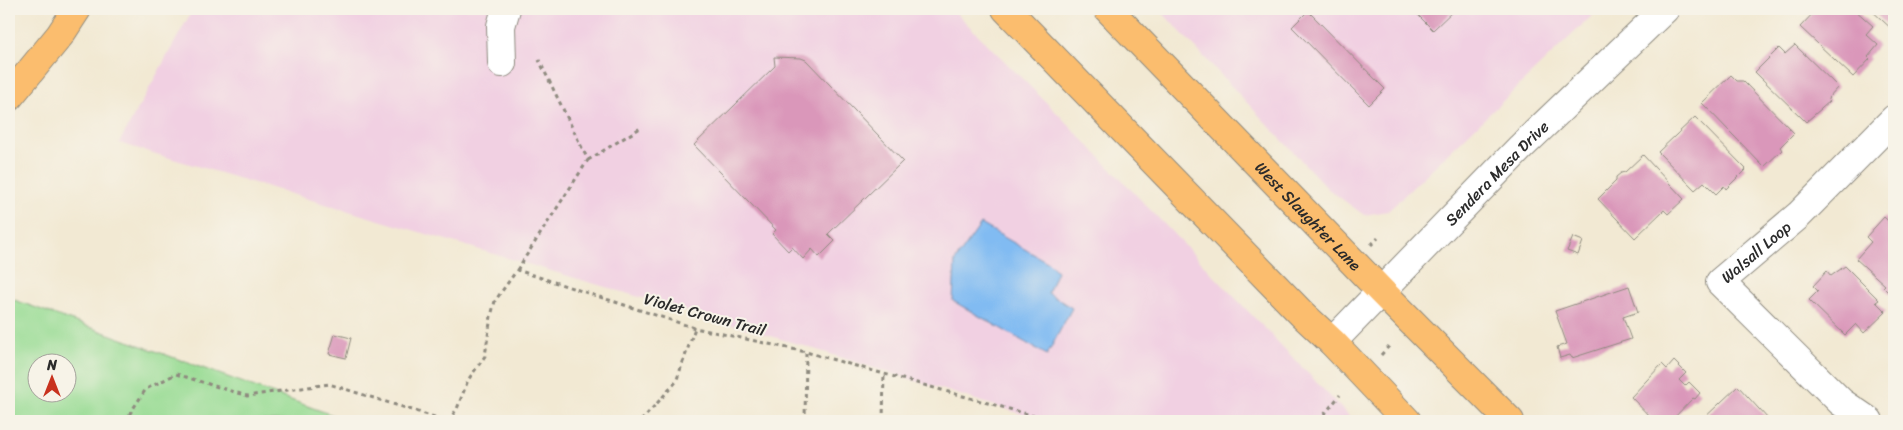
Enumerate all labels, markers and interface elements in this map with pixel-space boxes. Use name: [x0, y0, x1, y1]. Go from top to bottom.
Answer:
street label: Sendera Mesa Drive: [1438, 113, 1556, 233]
street label: West Slaughter Lane: [1247, 154, 1369, 278]
street label: Walsall Loop: [1714, 213, 1798, 291]
street label: Violet Crown Trail: [641, 284, 769, 345]
north arrow: [28, 352, 78, 402]
text: N: [46, 353, 57, 378]

